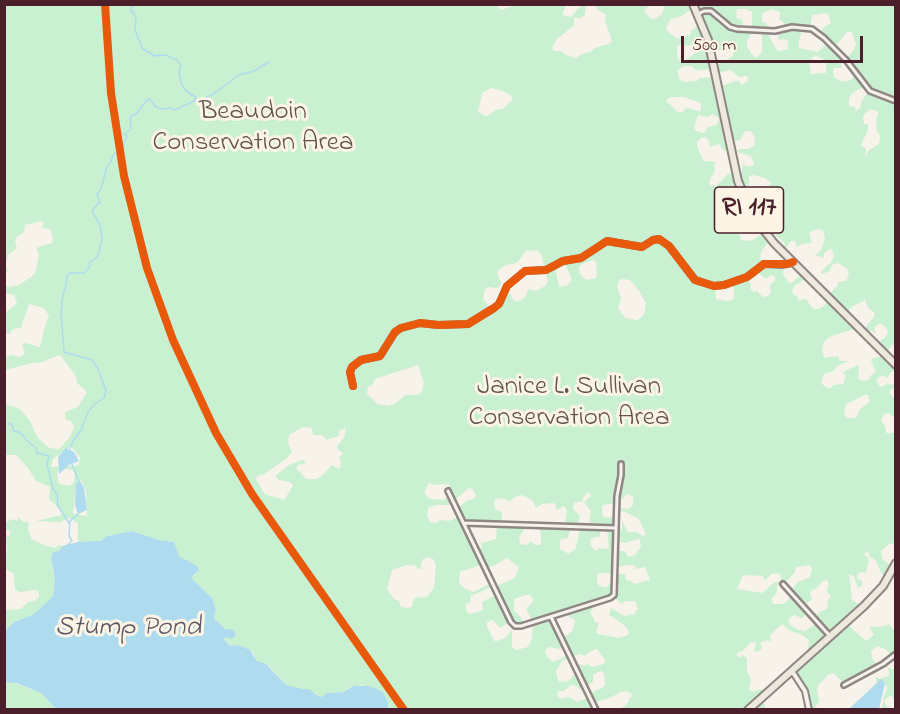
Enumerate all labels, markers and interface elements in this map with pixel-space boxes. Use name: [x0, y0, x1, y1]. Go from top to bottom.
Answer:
scale bar: [684, 24, 866, 62]
text: 500 m: [692, 33, 736, 59]
park label: Beaudoin Conservation Area: [152, 98, 354, 161]
road number: RI 117: [714, 187, 783, 233]
park label: Janice L. Sullivan Conservation Area: [468, 373, 670, 436]
water label: Stump Pond: [55, 612, 201, 646]

